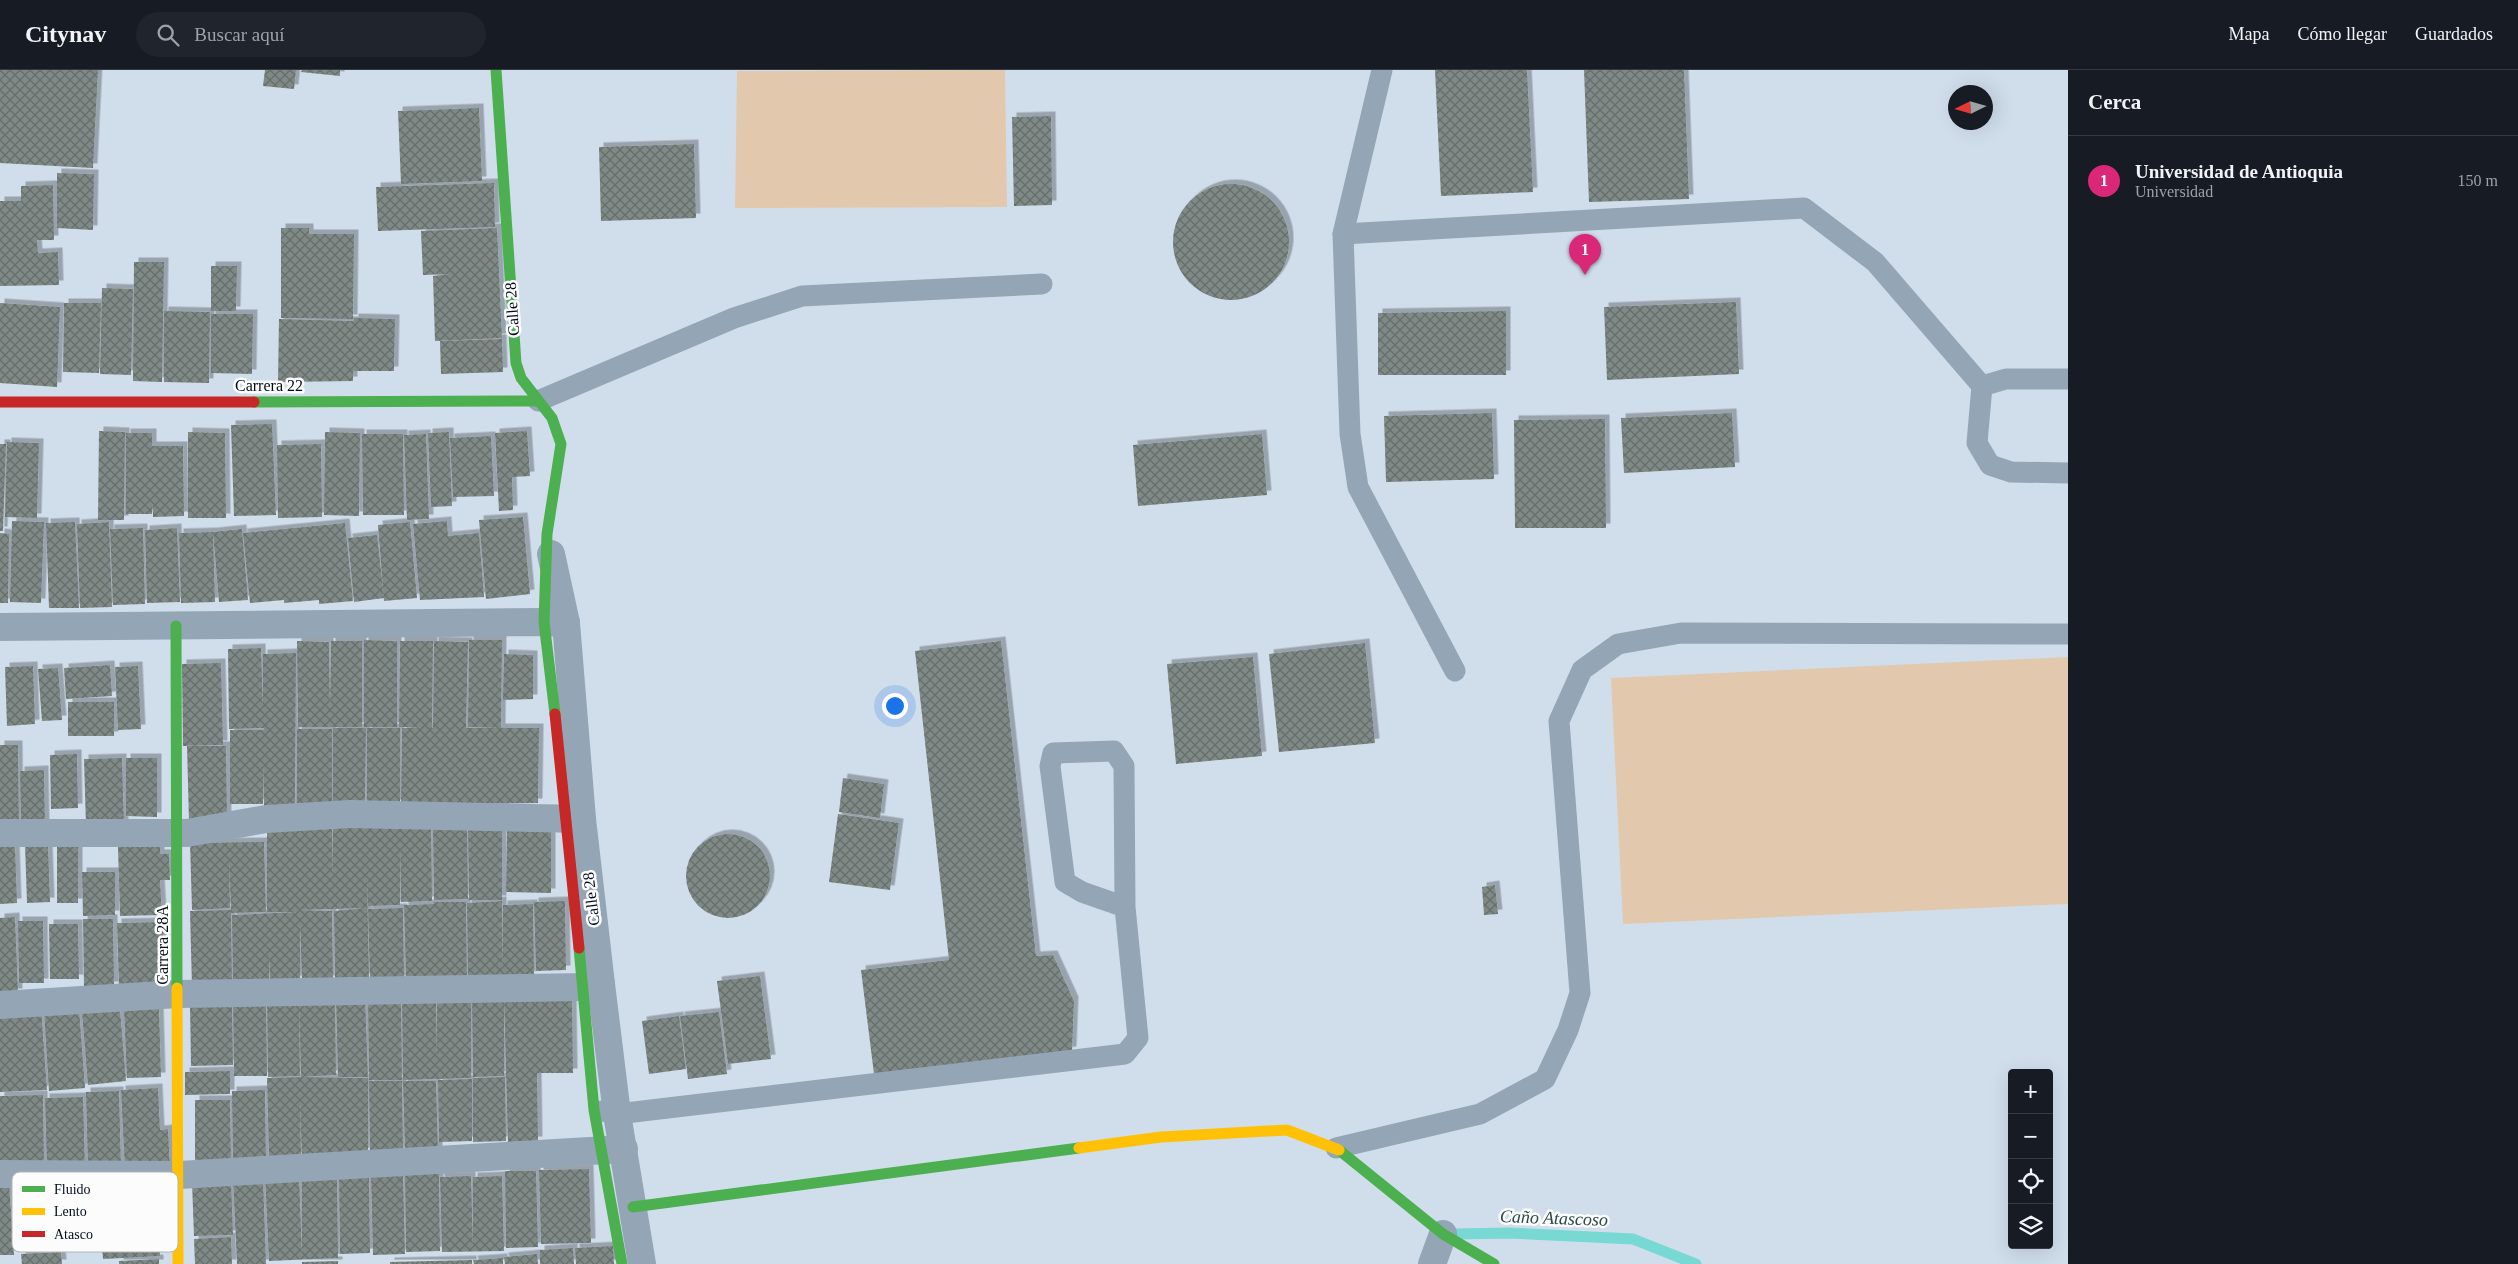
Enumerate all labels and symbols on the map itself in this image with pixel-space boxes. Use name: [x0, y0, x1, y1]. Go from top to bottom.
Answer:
north arrow: [1948, 85, 1993, 130]
pin: 1: [1569, 234, 1601, 275]
street label: Calle 28: [502, 282, 522, 336]
street label: Carrera 22: [235, 377, 303, 394]
your location: [882, 693, 908, 719]
street label: Calle 28: [579, 871, 603, 927]
street label: Carrera 28A: [154, 905, 171, 985]
legend: [12, 1172, 178, 1252]
text: Fluido: [54, 1182, 91, 1197]
text: Lento: [54, 1204, 87, 1219]
water label: Caño Atascoso: [1500, 1206, 1608, 1230]
text: Atasco: [54, 1227, 93, 1242]

